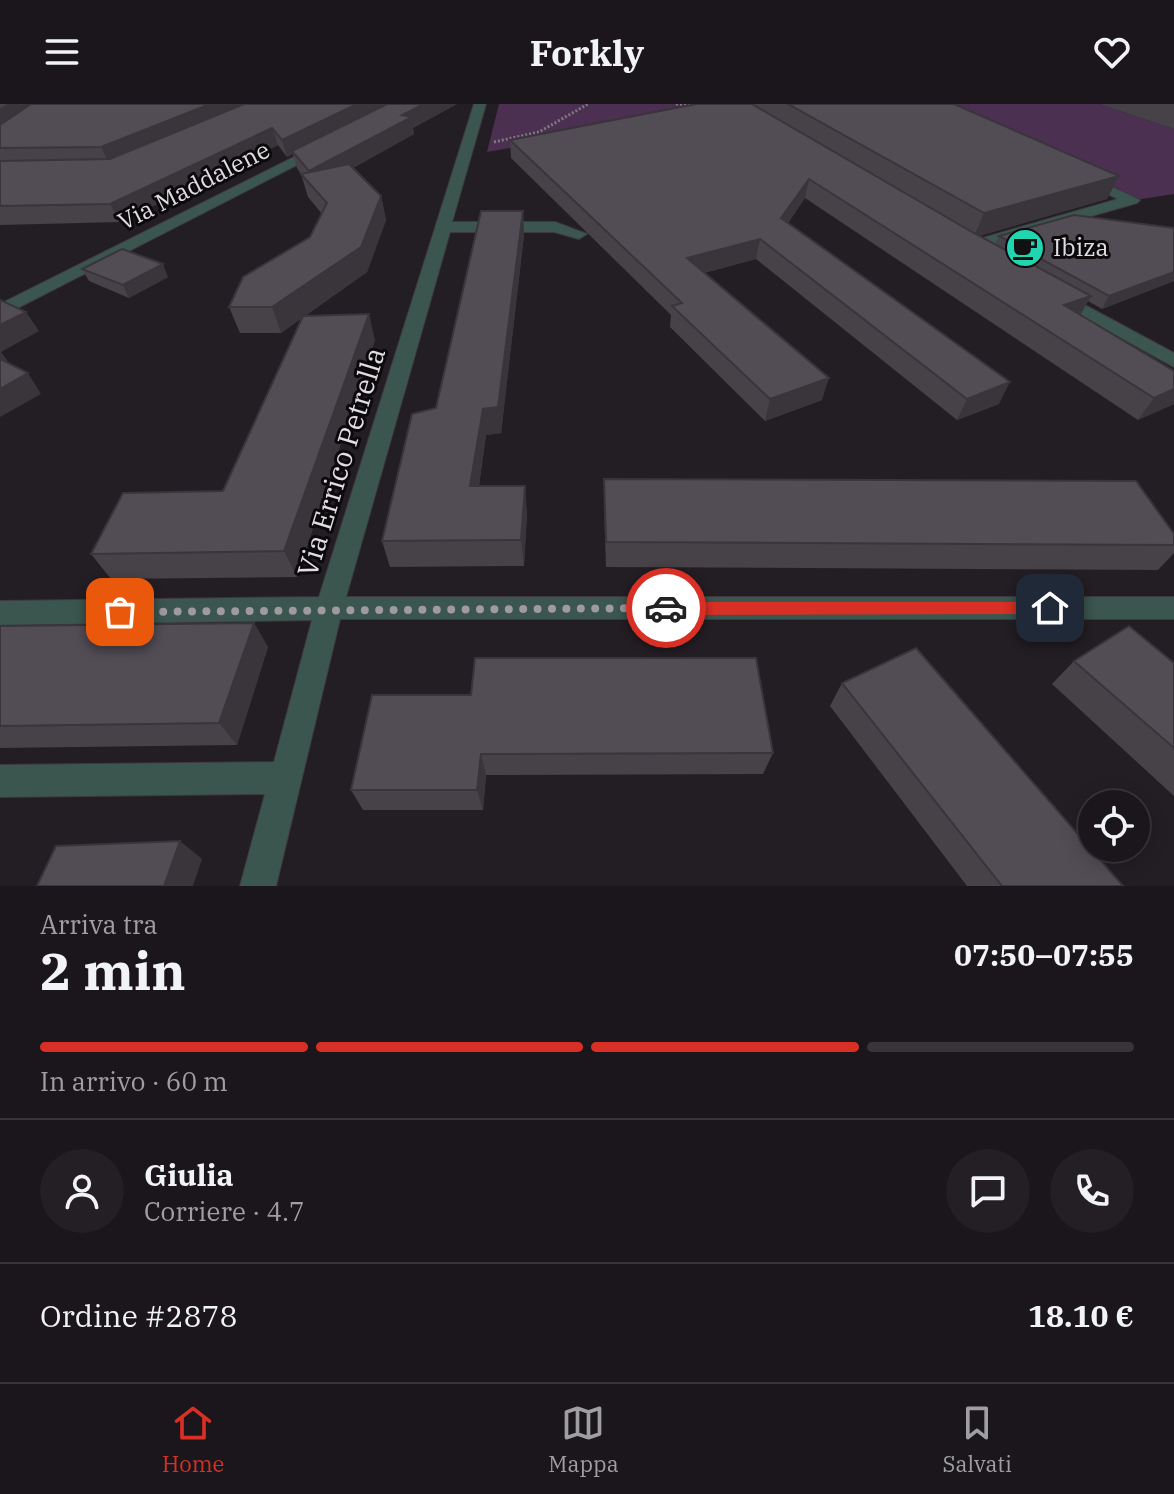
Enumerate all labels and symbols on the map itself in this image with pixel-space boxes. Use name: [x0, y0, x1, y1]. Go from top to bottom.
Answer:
street label: Via Maddalene: [112, 133, 275, 237]
cafe icon: Ibiza: [1004, 227, 1046, 269]
place label: Ibiza: [1053, 231, 1109, 263]
street label: Via Errico Petrella: [288, 343, 393, 581]
courier: [626, 568, 706, 648]
pin: [1016, 574, 1084, 642]
pin: [86, 578, 154, 646]

